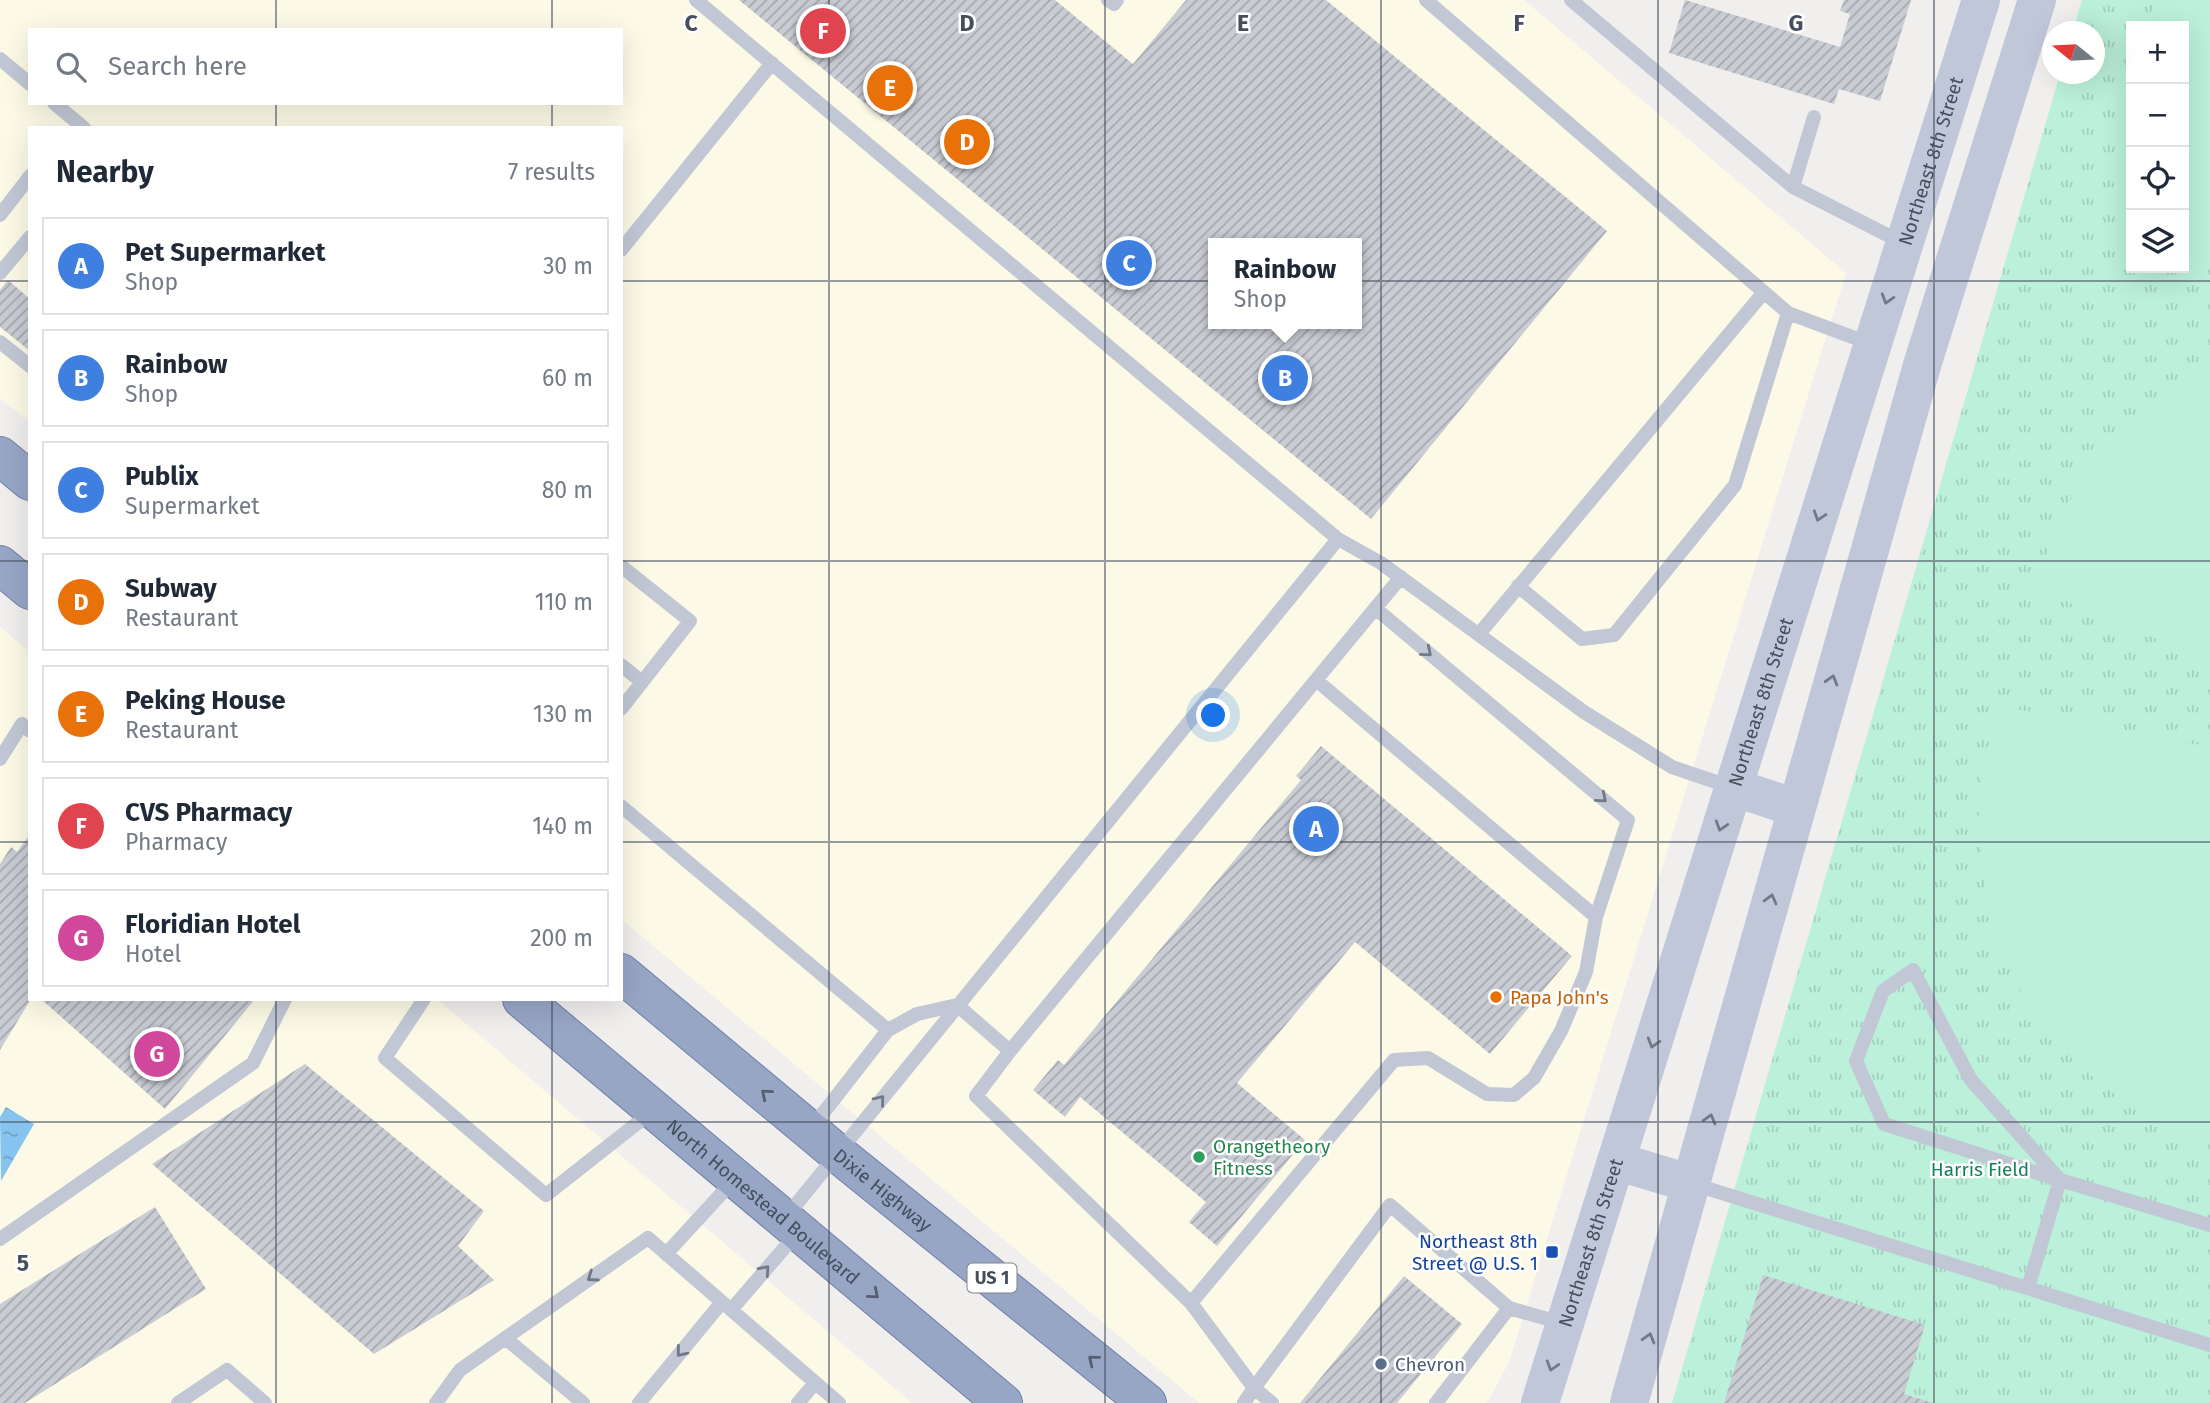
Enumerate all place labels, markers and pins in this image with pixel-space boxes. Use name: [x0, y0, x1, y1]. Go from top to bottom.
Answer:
pin: F: [800, 5, 846, 57]
pin: E: [867, 62, 913, 114]
pin: D: [944, 116, 990, 168]
pin: C: [1106, 237, 1152, 289]
pin: B: [1262, 352, 1308, 404]
pin: A: [1293, 803, 1339, 855]
place label: Papa John's: [1510, 986, 1609, 1009]
marker: Papa John's: [1488, 989, 1504, 1005]
pin: G: [134, 1028, 180, 1080]
place label: Orangetheory Fitness: [1213, 1135, 1331, 1180]
marker: Orangetheory Fitness: [1191, 1149, 1207, 1165]
place label: Northeast 8th Street @ U.S. 1: [1412, 1230, 1538, 1275]
marker: Northeast 8th Street @ U.S. 1: [1544, 1244, 1560, 1260]
place label: Chevron: [1395, 1353, 1465, 1376]
marker: Chevron: [1373, 1356, 1389, 1372]

